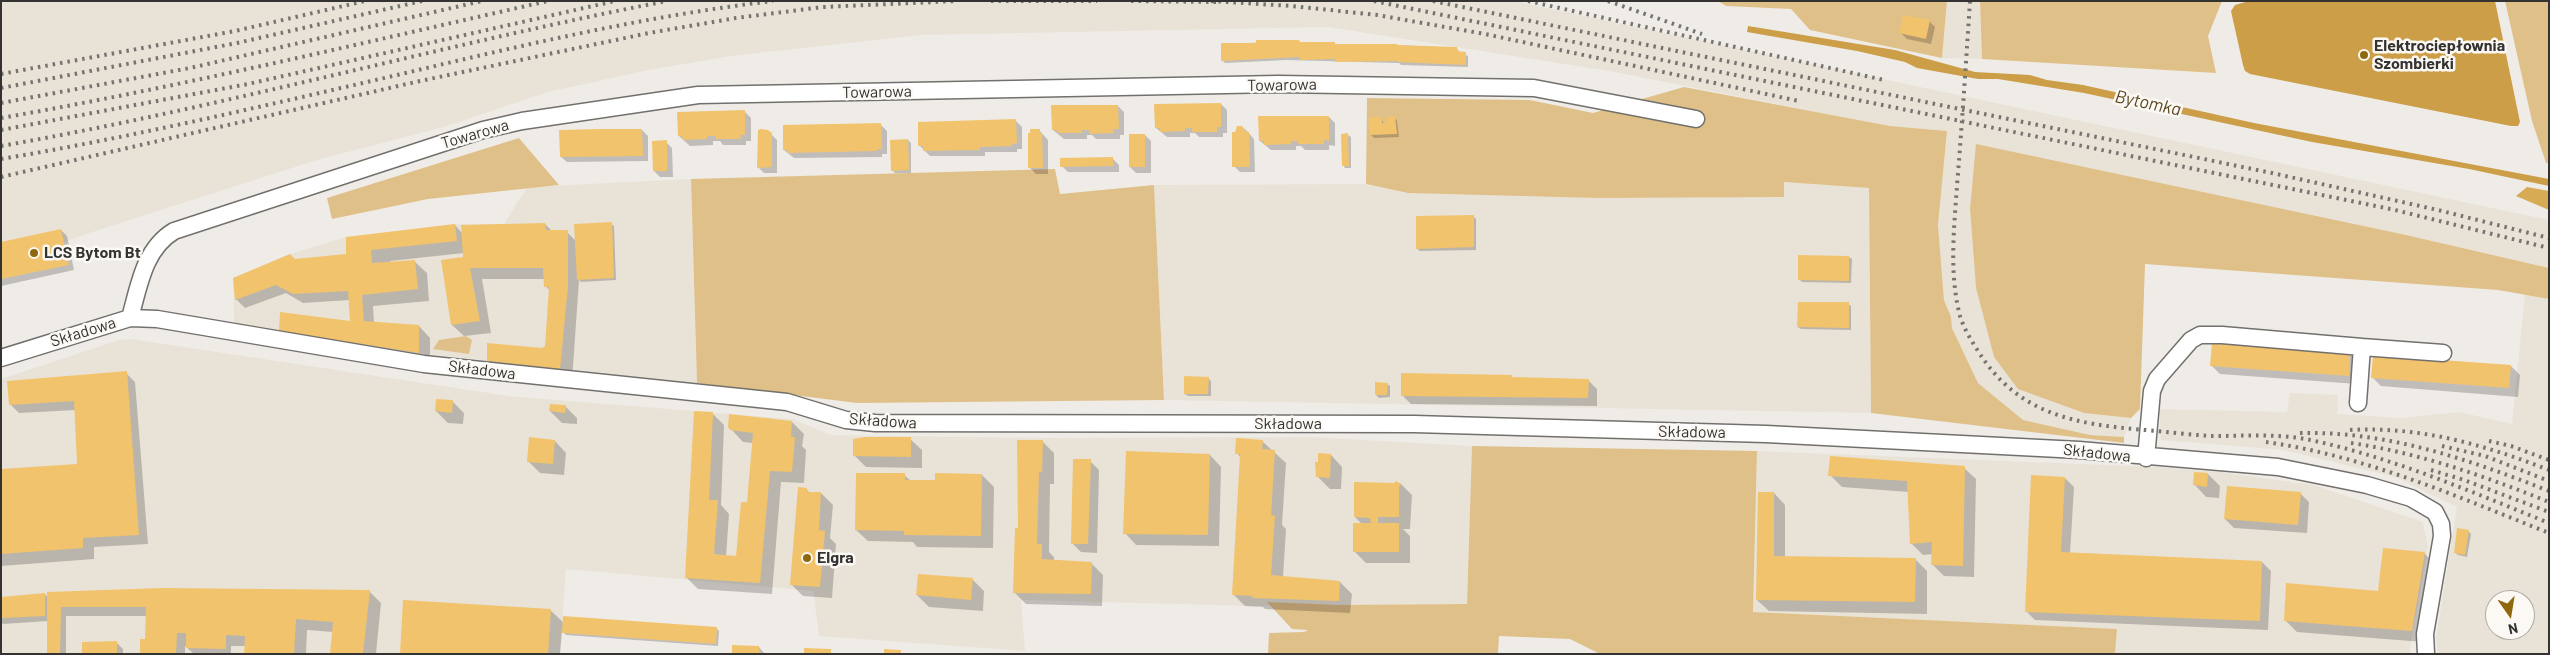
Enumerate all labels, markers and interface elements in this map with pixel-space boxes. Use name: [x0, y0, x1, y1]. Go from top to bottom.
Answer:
place label: Elektrociepłownia Szombierki: [2374, 36, 2505, 74]
marker: Elektrociepłownia Szombierki: [2358, 49, 2370, 61]
street label: Towarowa: [1247, 75, 1317, 95]
street label: Towarowa: [842, 82, 912, 102]
water label: Bytomka: [2113, 85, 2183, 121]
street label: Towarowa: [439, 115, 511, 153]
place label: LCS Bytom Bt: [44, 243, 141, 263]
marker: LCS Bytom Bt: [28, 247, 40, 259]
street label: Składowa: [48, 313, 118, 351]
street label: Składowa: [447, 356, 517, 384]
street label: Składowa: [849, 409, 917, 433]
street label: Składowa: [1254, 414, 1322, 434]
street label: Składowa: [1658, 422, 1726, 442]
street label: Składowa: [2062, 440, 2132, 466]
place label: Elgra: [817, 548, 854, 568]
marker: Elgra: [801, 552, 813, 564]
north arrow: [2485, 590, 2535, 640]
text: N: [2507, 620, 2520, 638]

